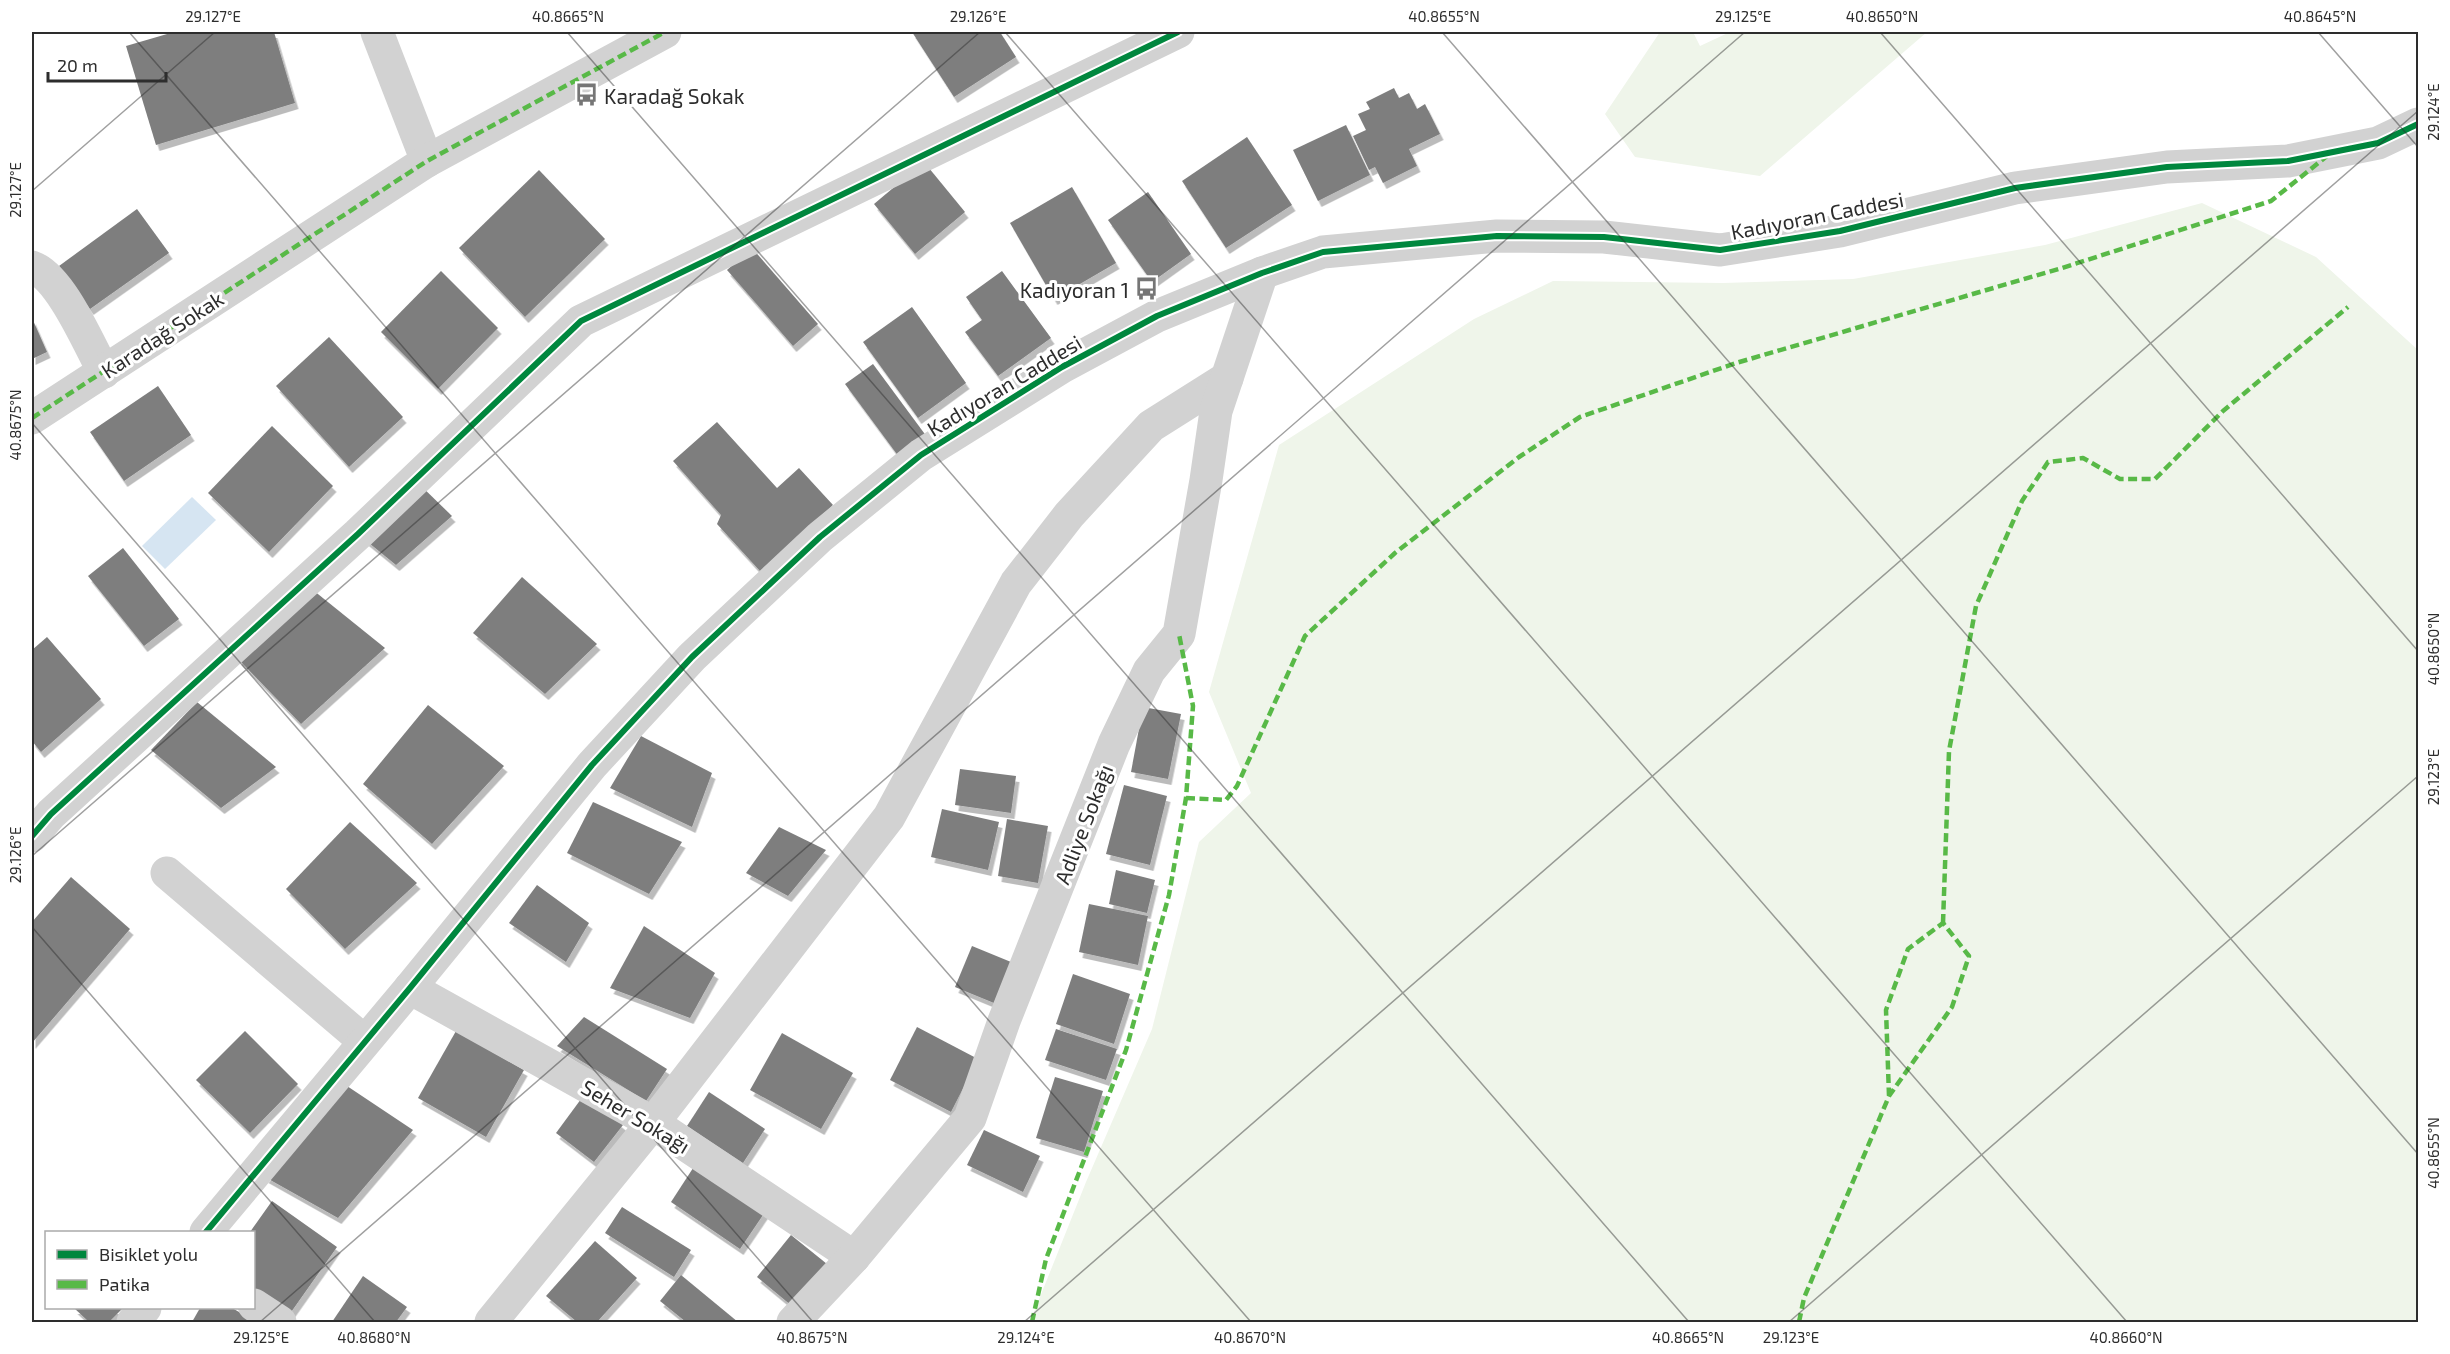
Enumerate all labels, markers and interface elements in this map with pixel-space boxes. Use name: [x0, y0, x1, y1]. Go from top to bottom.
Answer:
text: 29.127°E: [185, 7, 241, 25]
text: 40.8665°N: [532, 7, 604, 25]
text: 29.126°E: [950, 7, 1006, 25]
text: 40.8655°N: [1408, 7, 1480, 25]
text: 29.125°E: [1715, 7, 1771, 25]
text: 40.8650°N: [1846, 7, 1918, 25]
text: 40.8645°N: [2284, 7, 2356, 25]
scale bar: [48, 45, 166, 83]
text: 20 m: [57, 54, 98, 76]
bus stop icon: Karadağ Sokak: [573, 82, 599, 108]
place label: Karadağ Sokak: [604, 83, 745, 108]
text: 29.124°E: [2424, 83, 2442, 141]
text: 29.127°E: [6, 162, 24, 218]
street label: Kadıyoran Caddesi: [1728, 186, 1906, 244]
bus stop icon: Kadıyoran 1: [1134, 276, 1160, 302]
place label: Kadıyoran 1: [1020, 277, 1129, 302]
street label: Karadağ Sokak: [96, 285, 228, 383]
street label: Kadıyoran Caddesi: [922, 329, 1086, 441]
text: 40.8675°N: [6, 389, 24, 461]
text: 40.8650°N: [2424, 613, 2442, 685]
text: 29.123°E: [2424, 749, 2442, 805]
street label: Adliye Sokağı: [1049, 761, 1117, 887]
text: 29.126°E: [6, 827, 24, 883]
street label: Seher Sokağı: [577, 1074, 695, 1158]
text: 40.8655°N: [2424, 1117, 2442, 1189]
legend: [45, 1231, 255, 1309]
text: Bisiklet yolu: [99, 1243, 198, 1265]
text: Patika: [99, 1273, 150, 1295]
text: 29.125°E: [233, 1328, 289, 1346]
text: 40.8680°N: [337, 1328, 411, 1346]
text: 40.8675°N: [776, 1328, 848, 1346]
text: 29.124°E: [997, 1328, 1055, 1346]
text: 40.8670°N: [1214, 1328, 1286, 1346]
text: 40.8665°N: [1652, 1328, 1724, 1346]
text: 29.123°E: [1763, 1328, 1819, 1346]
text: 40.8660°N: [2089, 1328, 2163, 1346]

